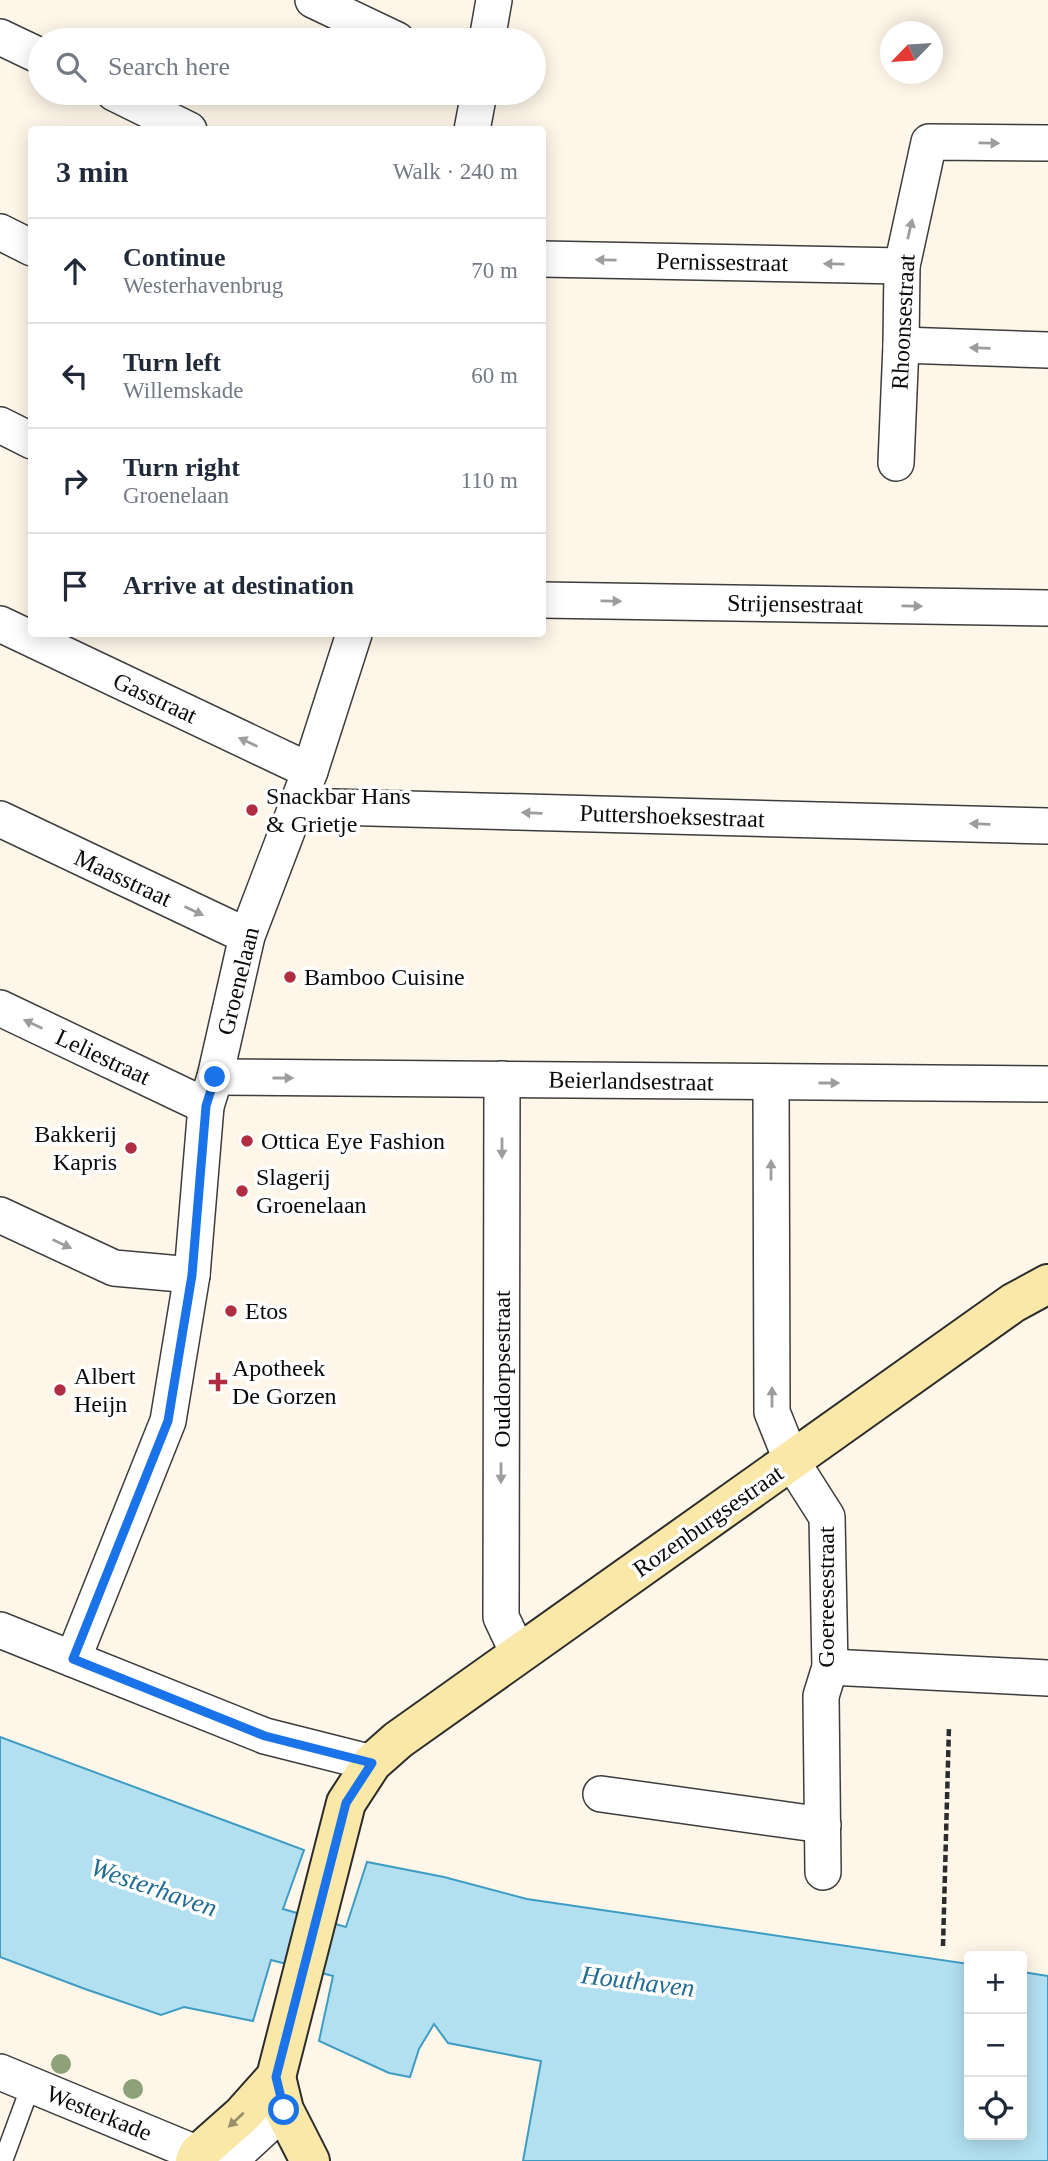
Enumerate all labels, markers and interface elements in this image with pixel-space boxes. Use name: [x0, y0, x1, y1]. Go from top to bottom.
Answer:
north arrow: [880, 21, 943, 84]
search box: [28, 28, 546, 105]
icon: search: [52, 48, 90, 86]
text: Search here: [108, 52, 230, 81]
one-way arrow: [978, 137, 1000, 148]
text: 3 min: [56, 155, 129, 188]
text: Walk · 240 m: [393, 159, 518, 184]
one-way arrow: [905, 218, 916, 240]
text: Continue: [123, 243, 226, 272]
street label: Pernissestraat: [656, 248, 789, 276]
icon: ahead: [56, 252, 94, 290]
street label: Rhoonsestraat: [886, 253, 920, 391]
one-way arrow: [595, 254, 617, 266]
text: 70 m: [471, 258, 518, 283]
one-way arrow: [822, 259, 844, 270]
text: Westerhavenbrug: [123, 273, 283, 298]
one-way arrow: [969, 342, 991, 353]
text: Turn left: [123, 348, 221, 377]
icon: left: [56, 357, 94, 395]
text: 60 m: [471, 363, 518, 388]
text: Willemskade: [123, 378, 243, 403]
text: Turn right: [123, 453, 240, 482]
icon: right: [56, 462, 94, 500]
text: 110 m: [461, 468, 518, 493]
text: Groenelaan: [123, 483, 229, 508]
icon: arrive: [56, 567, 94, 605]
text: Arrive at destination: [123, 571, 354, 600]
street label: Strijensestraat: [727, 590, 864, 618]
one-way arrow: [600, 595, 622, 607]
one-way arrow: [901, 600, 923, 612]
street label: Gasstraat: [109, 667, 201, 729]
one-way arrow: [238, 736, 258, 748]
place label: Snackbar Hans & Grietje: [266, 783, 411, 837]
street label: Puttershoeksestraat: [579, 800, 765, 832]
marker: Snackbar Hans & Grietje: [244, 802, 260, 818]
one-way arrow: [521, 807, 543, 818]
one-way arrow: [969, 819, 991, 830]
street label: Maasstraat: [70, 844, 176, 912]
one-way arrow: [184, 906, 204, 917]
street label: Groenelaan: [212, 924, 264, 1038]
place label: Bamboo Cuisine: [304, 964, 465, 990]
marker: Bamboo Cuisine: [282, 969, 298, 985]
one-way arrow: [23, 1018, 43, 1030]
street label: Leliestraat: [52, 1024, 155, 1090]
route end: [199, 1061, 230, 1092]
street label: Beierlandsestraat: [548, 1067, 714, 1095]
one-way arrow: [272, 1072, 294, 1084]
one-way arrow: [818, 1077, 840, 1089]
place label: Bakkerij Kapris: [34, 1121, 117, 1175]
place label: Ottica Eye Fashion: [261, 1128, 445, 1154]
marker: Ottica Eye Fashion: [239, 1133, 255, 1149]
one-way arrow: [496, 1137, 508, 1159]
marker: Bakkerij Kapris: [123, 1140, 139, 1156]
one-way arrow: [765, 1159, 777, 1181]
place label: Slagerij Groenelaan: [256, 1164, 367, 1218]
marker: Slagerij Groenelaan: [234, 1183, 250, 1199]
one-way arrow: [52, 1238, 72, 1250]
street label: Ouddorpsestraat: [489, 1290, 515, 1448]
place label: Etos: [245, 1298, 288, 1324]
marker: Etos: [223, 1303, 239, 1319]
place label: Apotheek De Gorzen: [232, 1355, 337, 1409]
place label: Albert Heijn: [74, 1363, 136, 1417]
marker: Apotheek De Gorzen: [210, 1374, 226, 1390]
marker: Albert Heijn: [52, 1382, 68, 1398]
one-way arrow: [766, 1386, 778, 1408]
street label: Rozenburgsestraat: [628, 1459, 788, 1582]
one-way arrow: [495, 1462, 507, 1484]
street label: Goereesestraat: [813, 1526, 839, 1668]
water label: Westerhaven: [87, 1852, 221, 1923]
map controls: [964, 1951, 1027, 2140]
button: +: [964, 1951, 1027, 2014]
water label: Houthaven: [579, 1960, 696, 2003]
button: −: [964, 2014, 1027, 2077]
button: locate: [964, 2077, 1027, 2140]
street label: Westerkade: [43, 2080, 155, 2146]
route start: [268, 2094, 299, 2125]
one-way arrow: [228, 2111, 245, 2127]

